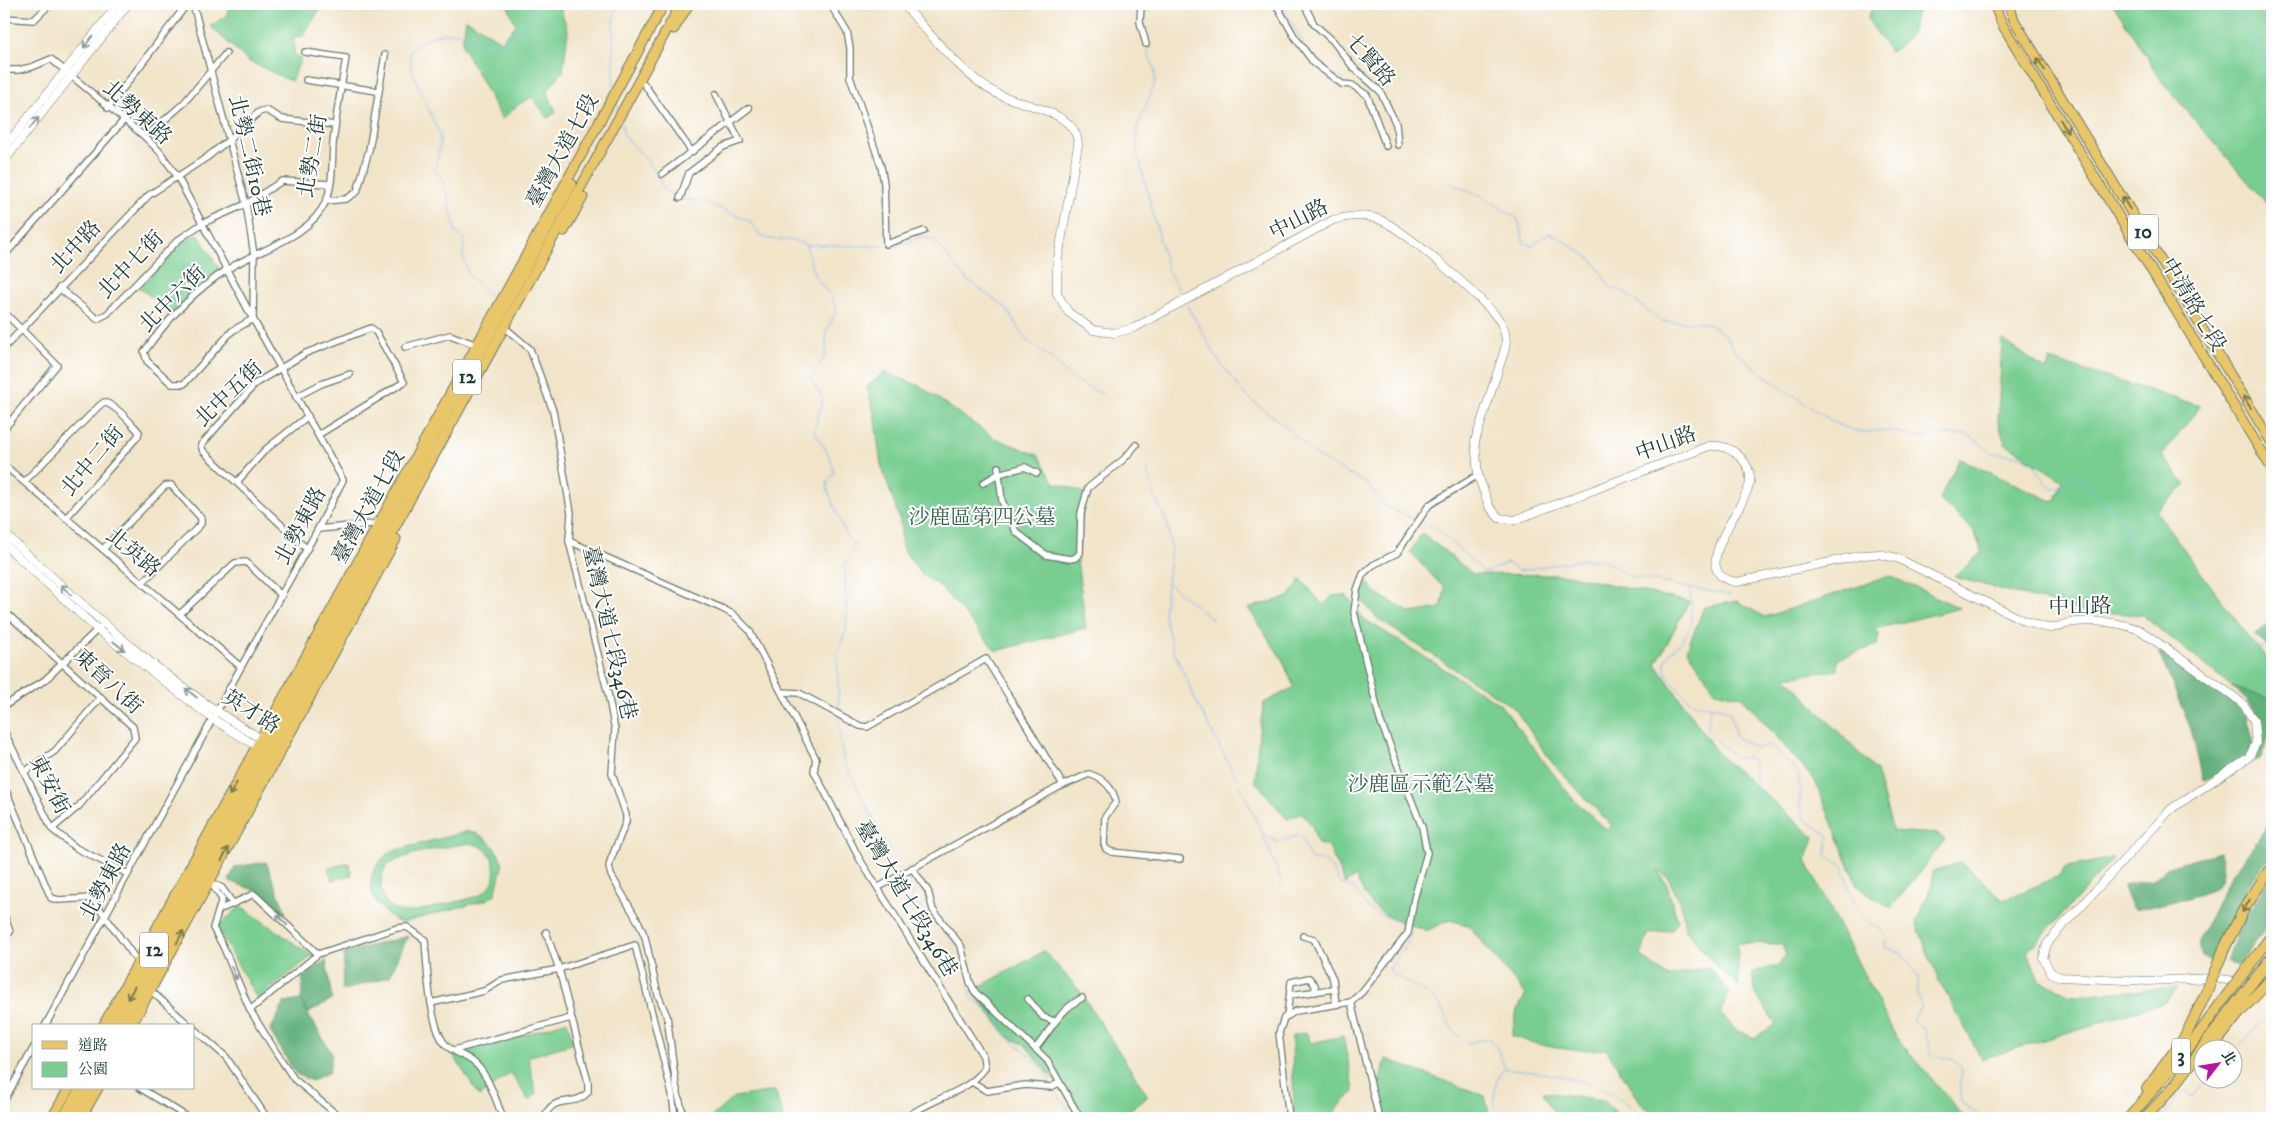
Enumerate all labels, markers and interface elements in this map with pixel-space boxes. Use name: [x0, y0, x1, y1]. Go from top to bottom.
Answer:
street label: 七賢路: [1340, 28, 1400, 92]
one-way arrow: [83, 35, 93, 49]
one-way arrow: [2036, 58, 2046, 72]
street label: 北勢東路: [97, 75, 177, 151]
street label: 臺灣大道七段: [521, 90, 605, 212]
street label: 北勢二街10巷: [222, 93, 276, 219]
street label: 北勢二街: [293, 112, 333, 200]
one-way arrow: [29, 117, 40, 130]
one-way arrow: [2060, 118, 2070, 132]
street label: 中山路: [1265, 194, 1333, 246]
one-way arrow: [2120, 196, 2131, 210]
road number: 10: [2128, 214, 2158, 250]
street label: 北中路: [45, 215, 107, 279]
street label: 北中七街: [92, 226, 170, 304]
street label: 中清路七段: [2155, 253, 2231, 357]
street label: 北中六街: [134, 260, 212, 338]
street label: 北中五街: [190, 355, 268, 433]
road number: 12: [453, 360, 481, 394]
one-way arrow: [2241, 395, 2251, 409]
street label: 北中二街: [56, 420, 130, 502]
street label: 中山路: [1632, 421, 1700, 467]
street label: 臺灣大道七段: [327, 446, 411, 568]
street label: 北勢東路: [270, 483, 332, 569]
park label: 沙鹿區第四公墓: [909, 505, 1056, 531]
street label: 北英路: [101, 523, 165, 583]
street label: 臺灣大道七段346巷: [576, 543, 642, 723]
one-way arrow: [59, 584, 72, 596]
street label: 中山路: [2048, 593, 2112, 621]
one-way arrow: [112, 641, 126, 651]
street label: 東晉八街: [68, 644, 148, 720]
street label: 英才路: [217, 684, 285, 740]
one-way arrow: [185, 688, 198, 699]
street label: 東安街: [23, 751, 75, 819]
park label: 沙鹿區示範公墓: [1348, 772, 1495, 798]
one-way arrow: [227, 782, 237, 796]
street label: 臺灣大道七段346巷: [849, 816, 963, 982]
street label: 北勢東路: [75, 839, 137, 925]
one-way arrow: [221, 847, 230, 862]
one-way arrow: [2241, 898, 2250, 913]
one-way arrow: [277, 915, 289, 927]
one-way arrow: [176, 931, 186, 945]
road number: 12: [140, 932, 168, 968]
one-way arrow: [230, 965, 239, 980]
one-way arrow: [125, 986, 135, 1000]
legend: [32, 1024, 195, 1090]
text: 道路: [78, 1036, 108, 1055]
road number: 3: [2172, 1038, 2190, 1074]
north arrow: [2194, 1040, 2244, 1090]
text: 北: [2217, 1047, 2240, 1068]
text: 公園: [78, 1060, 108, 1079]

